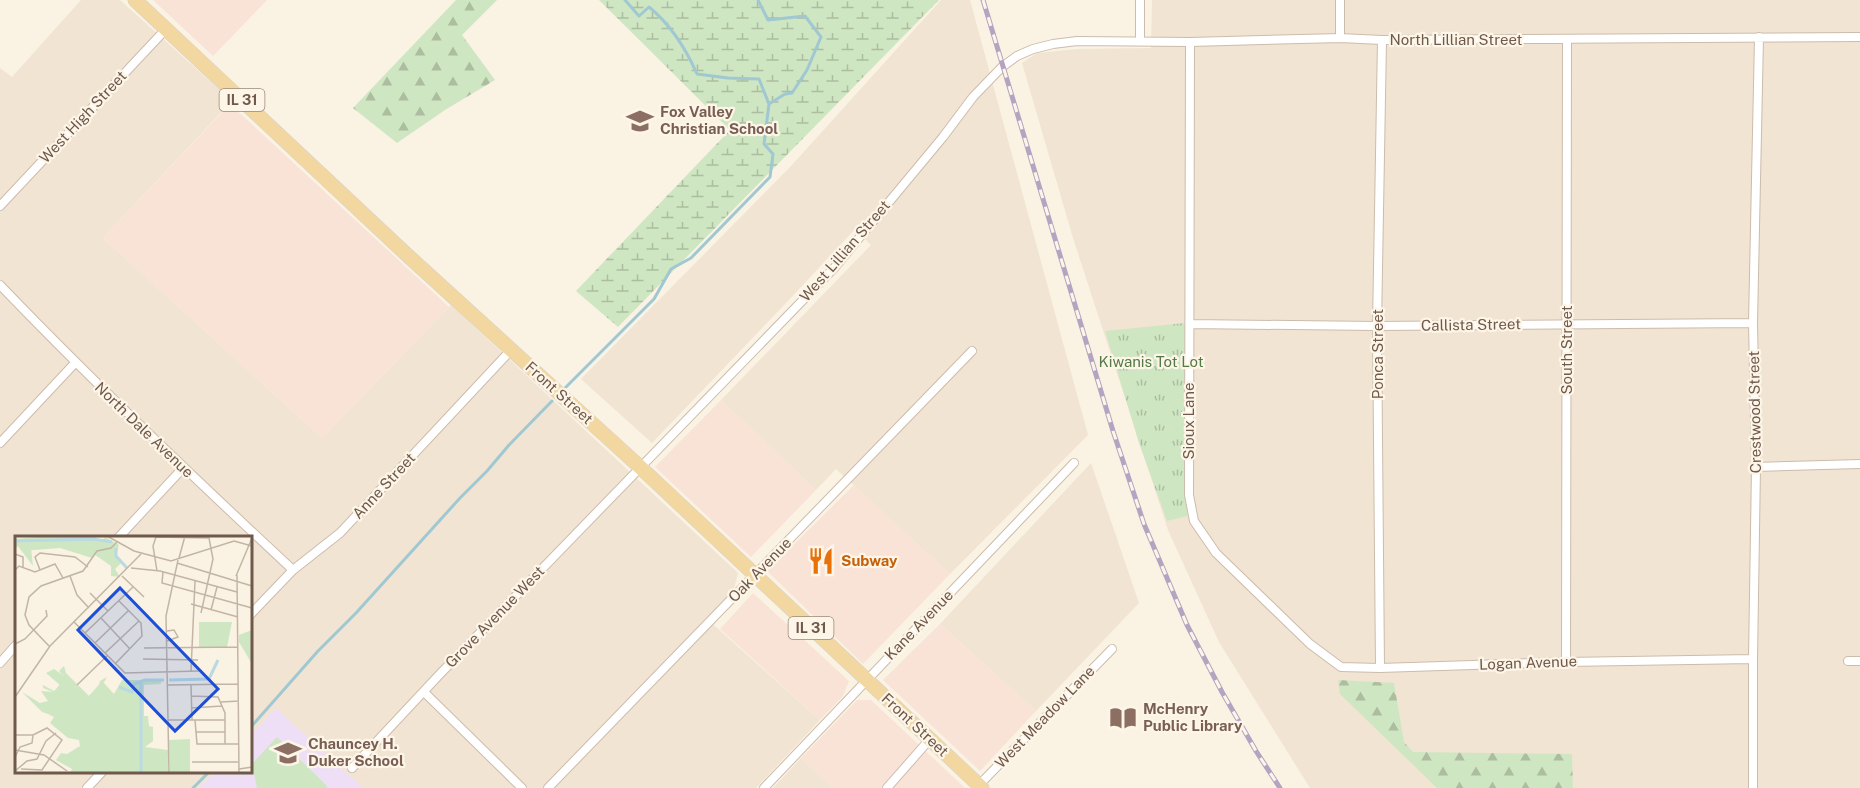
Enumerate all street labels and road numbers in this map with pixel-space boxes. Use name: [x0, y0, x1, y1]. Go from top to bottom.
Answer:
street label: North Lillian Street: [1390, 31, 1523, 48]
street label: West High Street: [36, 67, 130, 166]
road number: IL 31: [220, 89, 264, 111]
street label: West Lillian Street: [796, 197, 893, 305]
street label: South Street: [1558, 305, 1575, 395]
street label: Ponca Street: [1369, 309, 1386, 399]
street label: Callista Street: [1421, 315, 1521, 334]
street label: Crestwood Street: [1745, 350, 1764, 473]
street label: Front Street: [522, 358, 597, 427]
street label: North Dale Avenue: [92, 378, 197, 481]
street label: Sioux Lane: [1180, 383, 1197, 459]
street label: Anne Street: [349, 449, 419, 522]
street label: Oak Avenue: [725, 534, 794, 605]
street label: Grove Avenue West: [442, 562, 548, 671]
street label: Kane Avenue: [881, 586, 956, 663]
road number: IL 31: [788, 617, 834, 639]
street label: Logan Avenue: [1479, 652, 1577, 673]
street label: West Meadow Lane: [992, 662, 1098, 771]
street label: Front Street: [879, 690, 952, 760]

